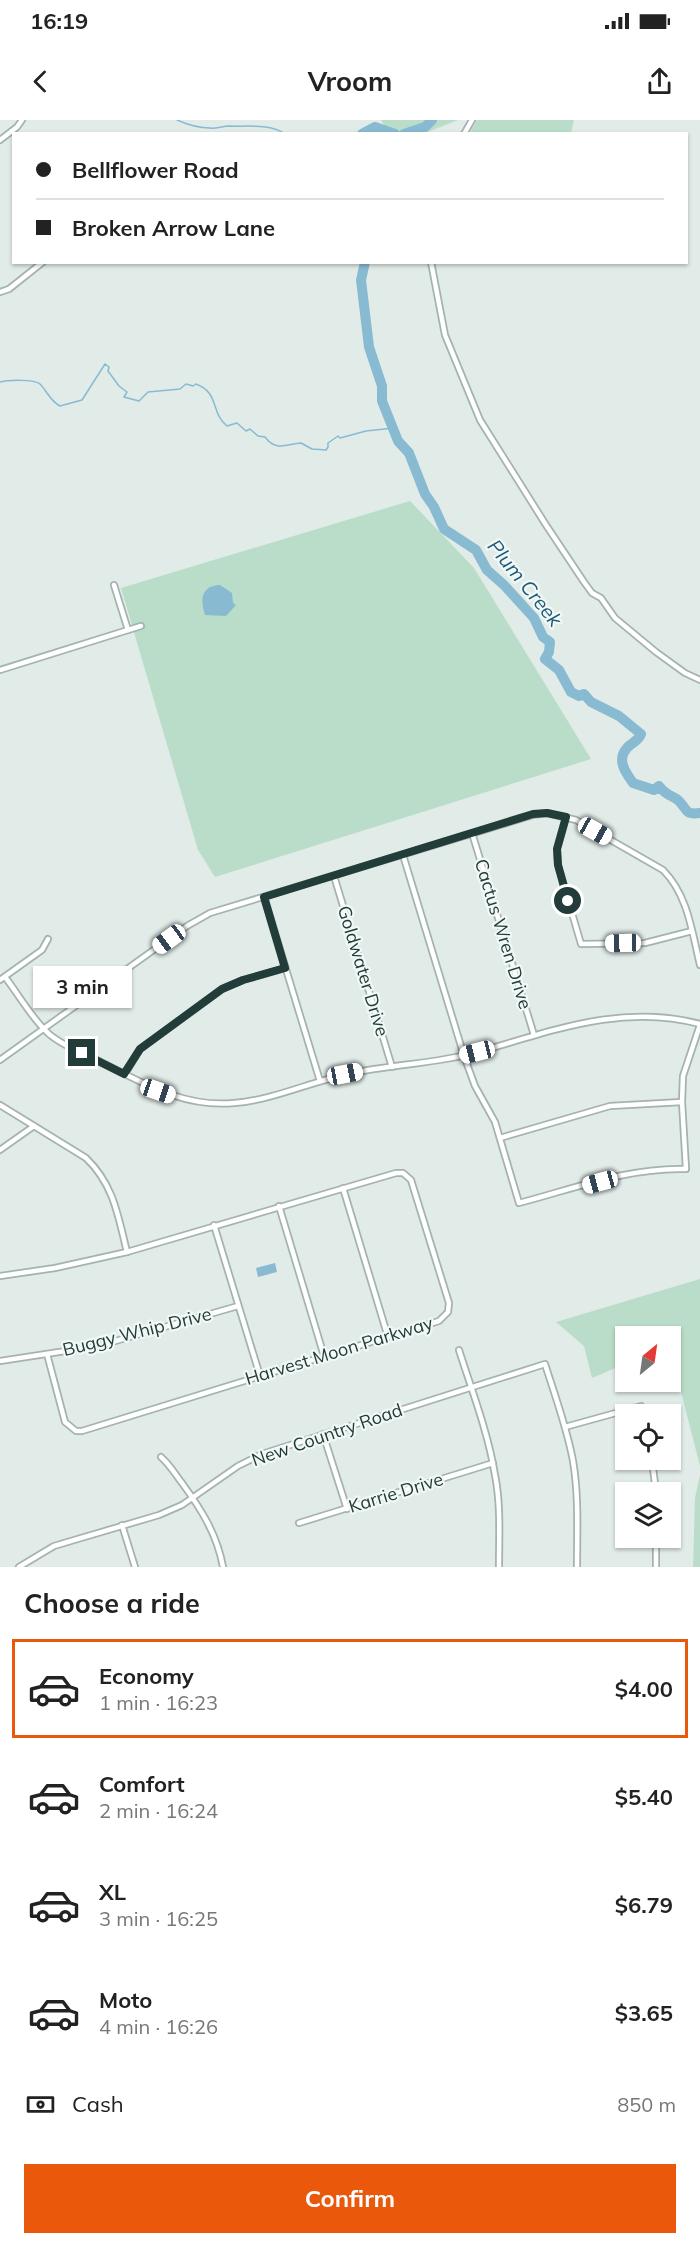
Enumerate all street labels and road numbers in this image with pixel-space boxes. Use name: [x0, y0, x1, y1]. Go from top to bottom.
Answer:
street label: Cactus Wren Drive: [470, 856, 537, 1012]
street label: Goldwater Drive: [333, 903, 394, 1039]
street label: Buggy Whip Drive: [60, 1302, 214, 1361]
street label: Harvest Moon Parkway: [242, 1311, 436, 1390]
street label: New Country Road: [248, 1398, 405, 1471]
street label: Karrie Drive: [346, 1467, 446, 1518]

